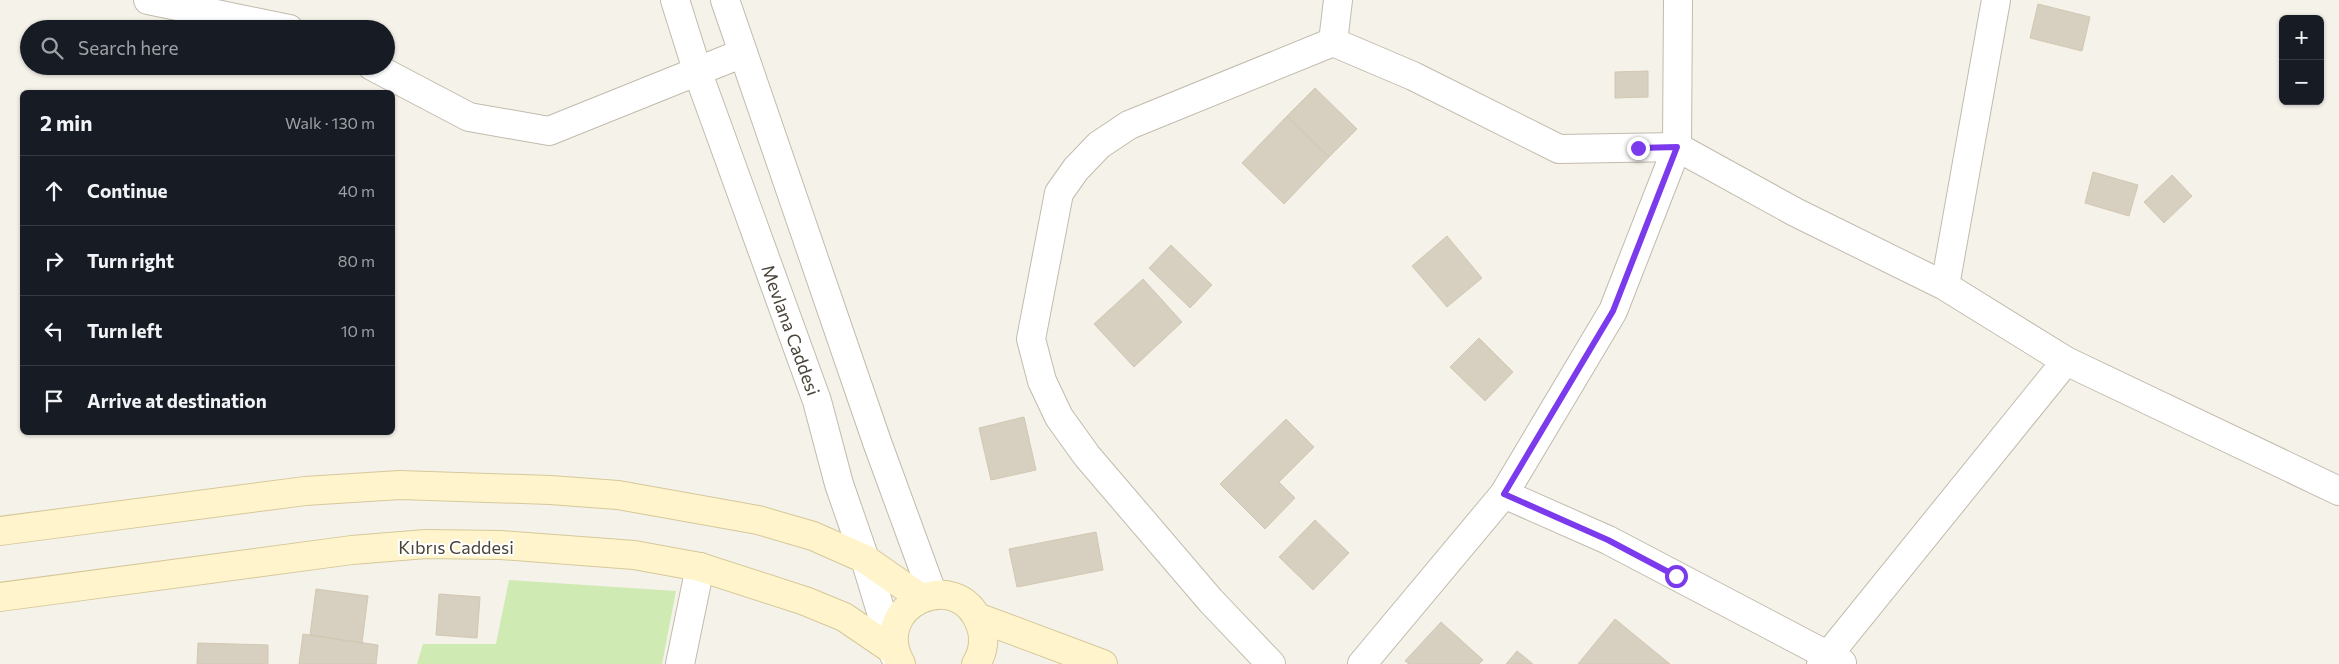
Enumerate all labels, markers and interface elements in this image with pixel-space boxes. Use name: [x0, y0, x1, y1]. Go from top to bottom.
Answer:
map controls: [2279, 15, 2324, 105]
button: +: [2279, 15, 2324, 60]
search box: [20, 20, 395, 75]
icon: search: [38, 34, 66, 62]
text: Search here: [78, 36, 178, 59]
button: −: [2279, 60, 2324, 105]
text: 2 min: [40, 110, 92, 135]
text: Walk · 130 m: [285, 113, 375, 132]
route end: [1627, 137, 1650, 160]
icon: ahead: [40, 177, 68, 205]
text: Continue: [87, 179, 167, 202]
text: 40 m: [338, 181, 375, 200]
icon: right: [40, 247, 68, 275]
text: Turn right: [87, 249, 174, 272]
text: 80 m: [338, 251, 375, 270]
street label: Mevlana Caddesi: [757, 262, 825, 398]
icon: left: [40, 317, 68, 345]
text: Turn left: [87, 319, 162, 342]
text: 10 m: [341, 321, 375, 340]
icon: arrive: [40, 387, 68, 415]
text: Arrive at destination: [87, 389, 267, 412]
street label: Kıbrıs Caddesi: [398, 536, 514, 558]
route start: [1665, 565, 1688, 588]

